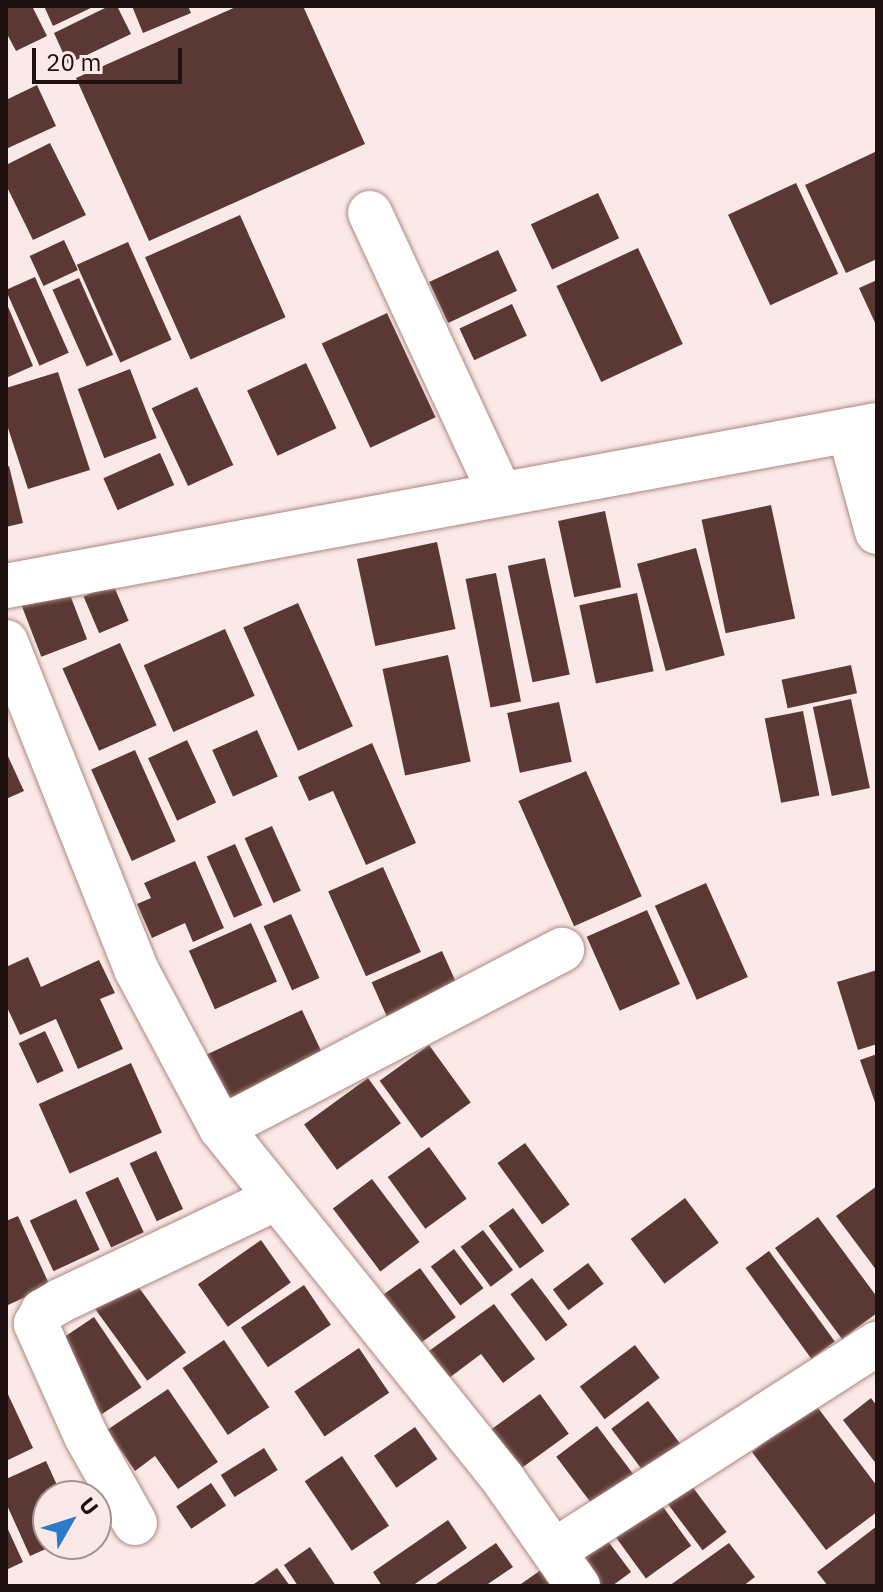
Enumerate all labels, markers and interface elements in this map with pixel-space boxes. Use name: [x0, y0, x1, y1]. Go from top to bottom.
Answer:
scale bar: [36, 32, 186, 82]
text: 20 m: [46, 46, 101, 78]
north arrow: [32, 1480, 112, 1560]
text: U: [73, 1491, 106, 1521]

